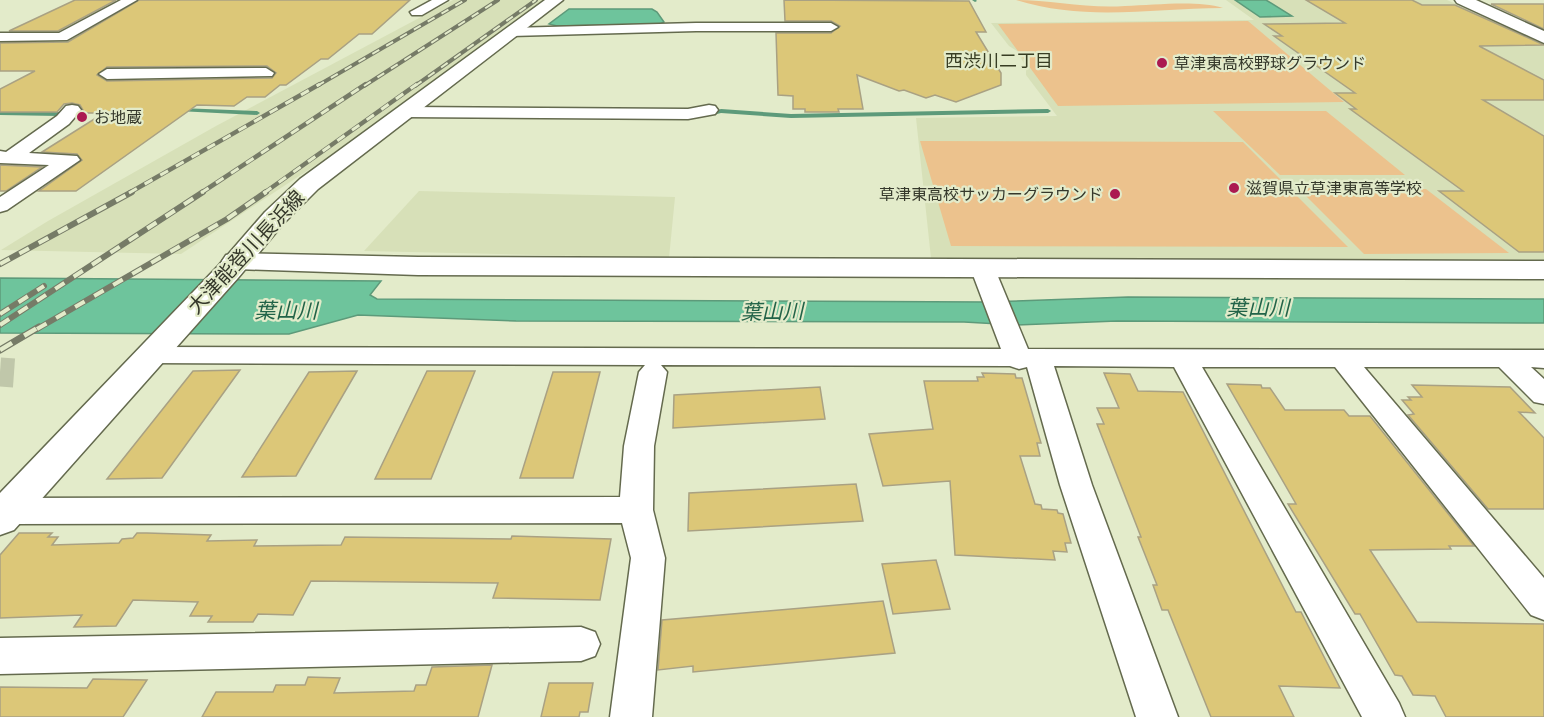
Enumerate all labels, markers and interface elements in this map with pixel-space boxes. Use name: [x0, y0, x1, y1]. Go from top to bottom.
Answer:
district label: 西渋川二丁目: [945, 46, 1053, 73]
place label: 草津東高校野球グラウンド: [1174, 50, 1366, 74]
marker: 草津東高校野球グラウンド: [1155, 56, 1169, 70]
place label: お地蔵: [94, 104, 142, 128]
marker: お地蔵: [75, 110, 89, 124]
place label: 滋賀県立草津東高等学校: [1246, 175, 1422, 199]
place label: 草津東高校サッカーグラウンド: [879, 181, 1103, 205]
marker: 滋賀県立草津東高等学校: [1227, 181, 1241, 195]
street label: 大津能登川長浜線: [179, 182, 310, 319]
marker: 草津東高校サッカーグラウンド: [1108, 187, 1122, 201]
water label: 葉山川: [1227, 290, 1291, 321]
water label: 葉山川: [255, 293, 319, 324]
water label: 葉山川: [740, 293, 806, 326]

